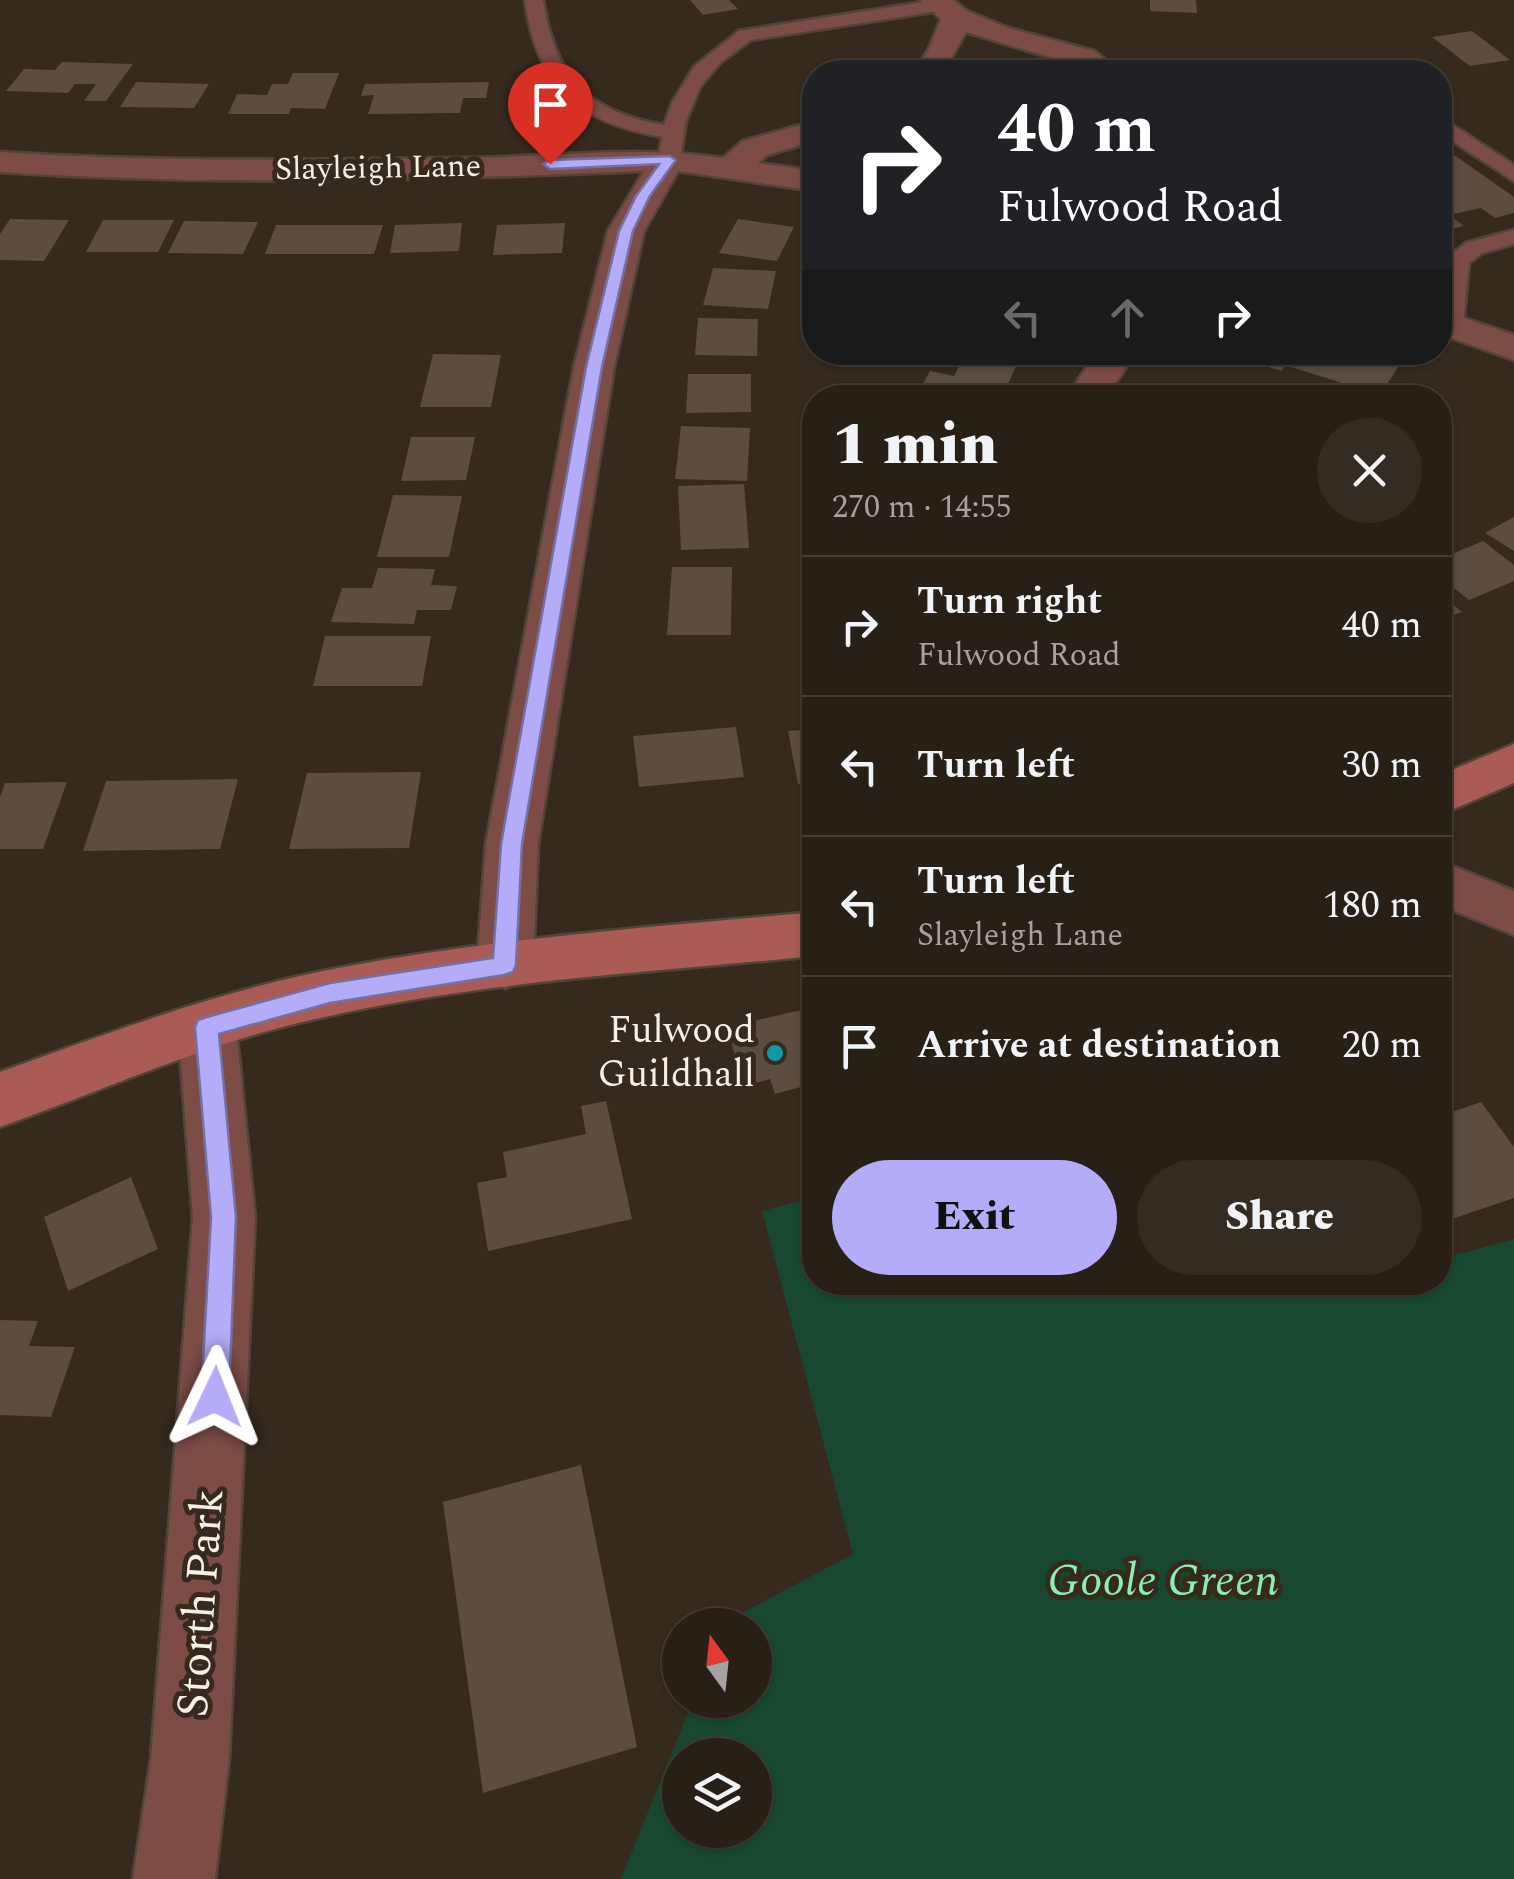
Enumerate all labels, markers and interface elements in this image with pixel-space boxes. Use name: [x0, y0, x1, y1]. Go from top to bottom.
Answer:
pin: [508, 62, 593, 165]
icon: arrive: [523, 77, 578, 132]
text: 40 m: [997, 77, 1156, 183]
icon: right: [832, 100, 962, 230]
street label: Slayleigh Lane: [275, 142, 481, 194]
text: Fulwood Road: [997, 173, 1283, 242]
icon: left: [995, 290, 1050, 345]
icon: ahead: [1100, 290, 1155, 345]
icon: right: [1205, 290, 1260, 345]
text: 1 min: [832, 399, 998, 491]
button: close: [1317, 418, 1422, 523]
text: 270 m · 14:55: [832, 483, 1012, 532]
text: Turn right: [917, 573, 1102, 631]
text: 40 m: [1342, 597, 1422, 655]
icon: right: [832, 599, 887, 654]
text: Fulwood Road: [917, 631, 1121, 680]
text: Turn left: [917, 737, 1075, 795]
text: 30 m: [1342, 737, 1422, 795]
icon: left: [832, 739, 887, 794]
text: Turn left: [917, 853, 1075, 911]
text: 180 m: [1323, 877, 1422, 935]
icon: left: [832, 879, 887, 934]
text: Slayleigh Lane: [917, 911, 1123, 960]
place label: Fulwood Guildhall: [598, 1002, 755, 1104]
text: Arrive at destination: [917, 1017, 1281, 1075]
text: 20 m: [1342, 1017, 1422, 1075]
icon: arrive: [832, 1019, 887, 1074]
marker: Fulwood Guildhall: [764, 1042, 786, 1064]
button: Exit: [832, 1160, 1117, 1275]
button: Share: [1137, 1160, 1422, 1275]
position arrow: [163, 1345, 267, 1449]
street label: Storth Park: [159, 1487, 243, 1719]
park label: Goole Green: [1047, 1547, 1279, 1616]
north arrow: [662, 1608, 772, 1718]
map controls: [662, 1608, 772, 1848]
button: layers: [662, 1738, 772, 1848]

